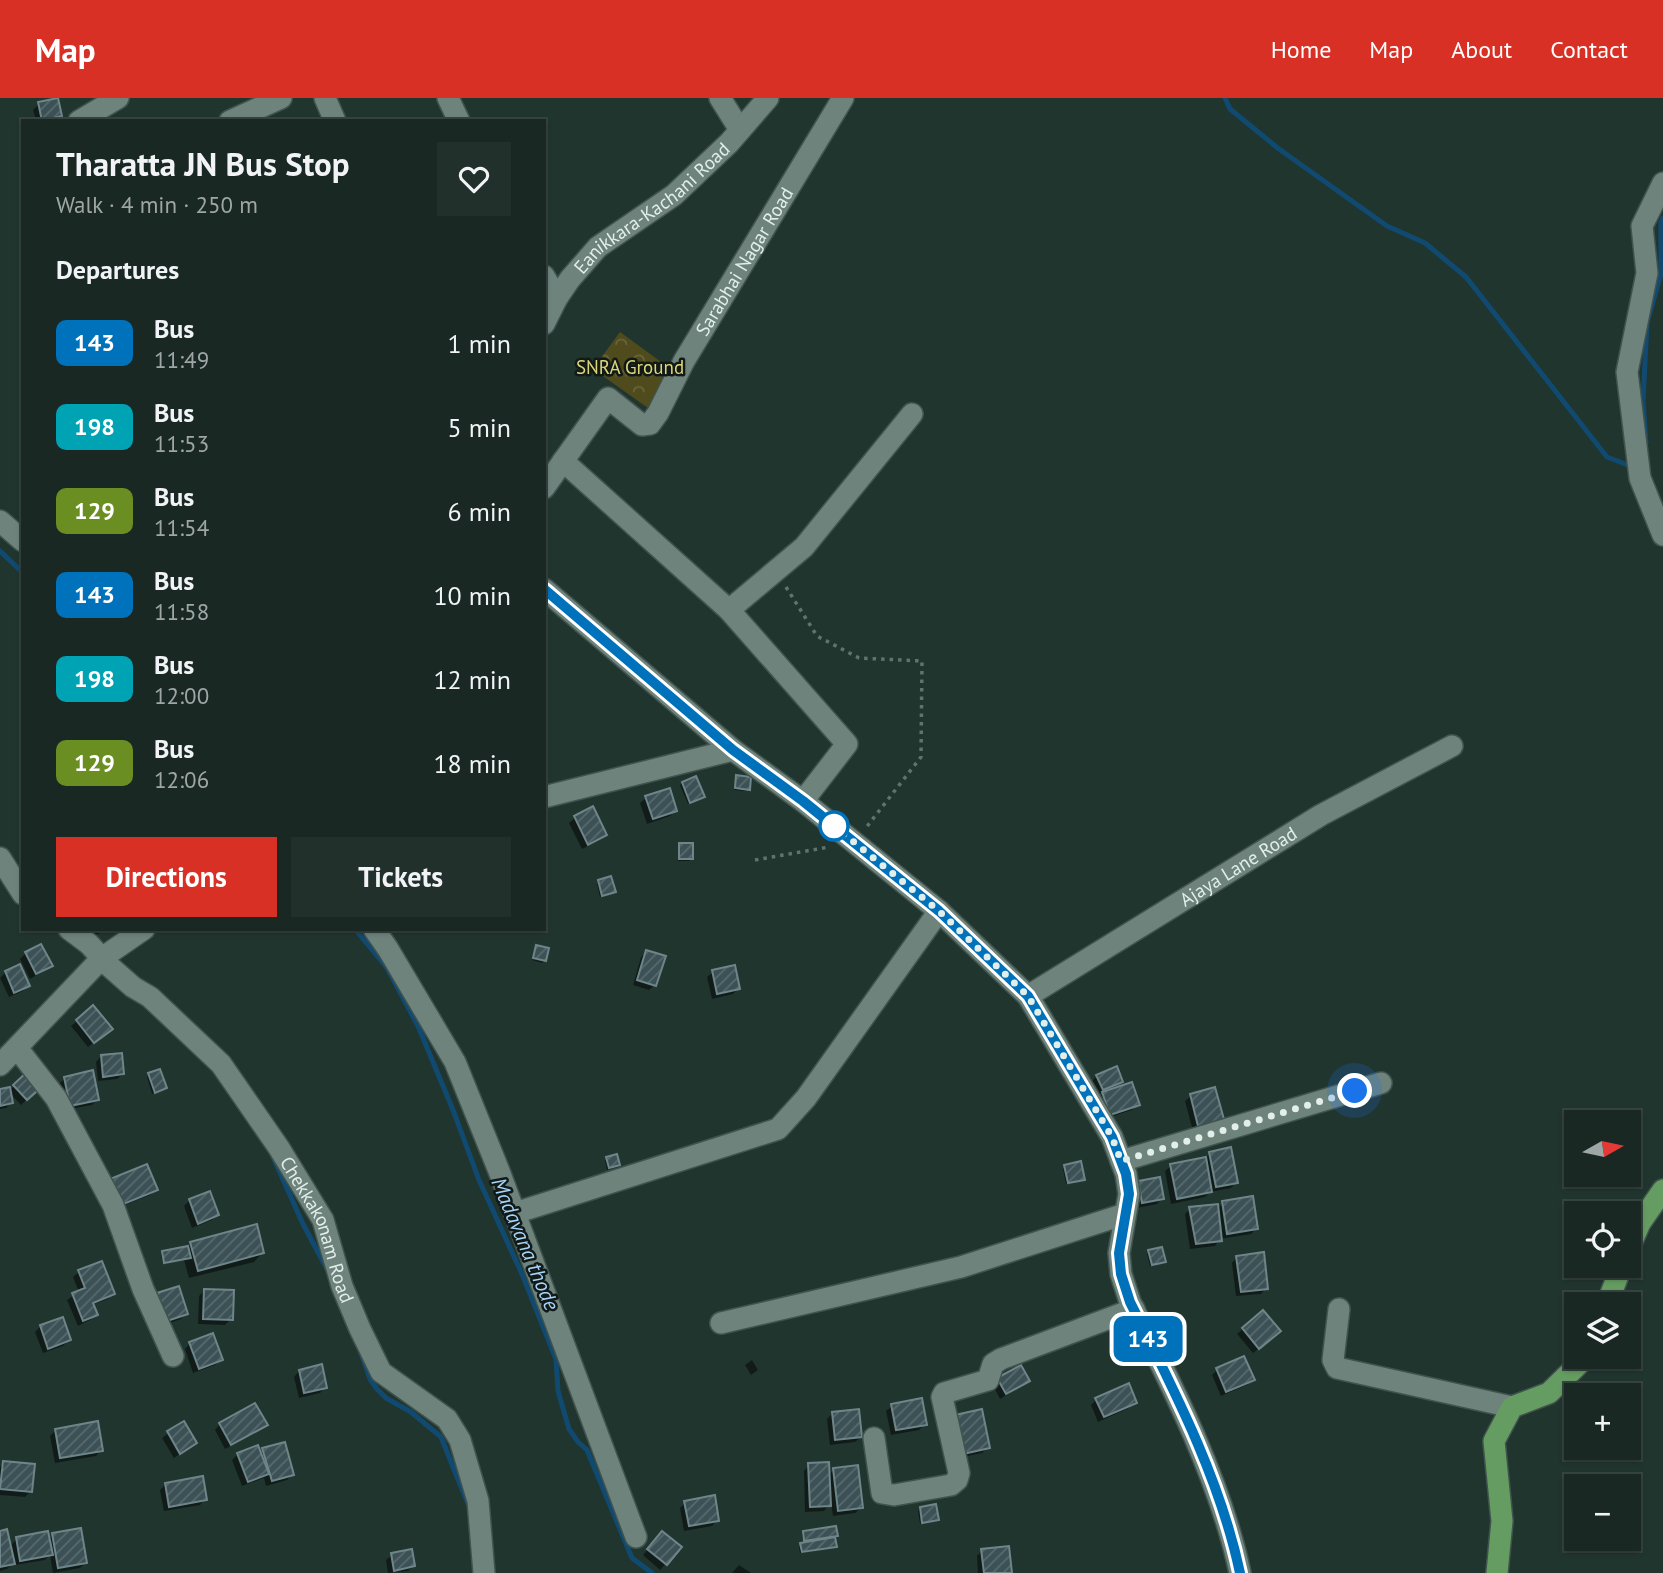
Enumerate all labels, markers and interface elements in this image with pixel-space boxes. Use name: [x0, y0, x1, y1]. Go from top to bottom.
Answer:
text: Map: [35, 28, 96, 71]
text: Home: [1271, 34, 1331, 65]
text: Map: [1369, 34, 1413, 65]
text: About: [1451, 34, 1512, 65]
text: Contact: [1550, 34, 1628, 65]
street label: Eanikkara-Kachani Road: [568, 137, 735, 278]
text: Tharatta JN Bus Stop: [56, 142, 350, 185]
button: heart: [437, 142, 511, 216]
street label: Sarabhai Nagar Road: [690, 183, 798, 340]
text: Walk · 4 min · 250 m: [56, 190, 258, 219]
text: Departures: [56, 253, 179, 286]
text: Bus: [154, 312, 194, 345]
text: 143: [74, 327, 115, 358]
text: 1 min: [448, 327, 511, 360]
text: 11:49: [154, 345, 209, 374]
park label: SNRA Ground: [576, 355, 684, 379]
text: Bus: [154, 396, 194, 429]
text: 198: [74, 411, 115, 442]
text: 5 min: [448, 411, 511, 444]
text: 11:53: [154, 429, 209, 458]
text: Bus: [154, 480, 194, 513]
text: 129: [74, 495, 115, 526]
text: 6 min: [448, 495, 511, 528]
text: 11:54: [154, 513, 209, 542]
text: Bus: [154, 564, 194, 597]
text: 143: [74, 579, 115, 610]
text: 10 min: [433, 579, 511, 612]
text: 11:58: [154, 597, 209, 626]
text: Bus: [154, 648, 194, 681]
text: 198: [74, 663, 115, 694]
text: 12 min: [433, 663, 511, 696]
text: 12:00: [154, 681, 209, 710]
text: Bus: [154, 732, 194, 765]
text: 129: [74, 747, 115, 778]
text: 18 min: [433, 747, 511, 780]
text: 12:06: [154, 765, 209, 794]
unlabelled marker: [819, 811, 849, 841]
street label: Ajaya Lane Road: [1175, 821, 1301, 911]
button: Directions: [56, 837, 277, 917]
button: Tickets: [291, 837, 511, 917]
your location: [1337, 1073, 1372, 1108]
north arrow: [1564, 1110, 1642, 1186]
map controls: [1564, 1110, 1641, 1551]
street label: Chekkakonam Road: [275, 1152, 360, 1306]
water label: Madavana thode: [485, 1173, 566, 1314]
button: locate: [1564, 1201, 1641, 1278]
button: layers: [1564, 1292, 1641, 1369]
line badge: 143: [1108, 1316, 1188, 1362]
text: 143: [1128, 1323, 1168, 1354]
button: +: [1564, 1383, 1641, 1460]
button: −: [1564, 1474, 1641, 1551]

